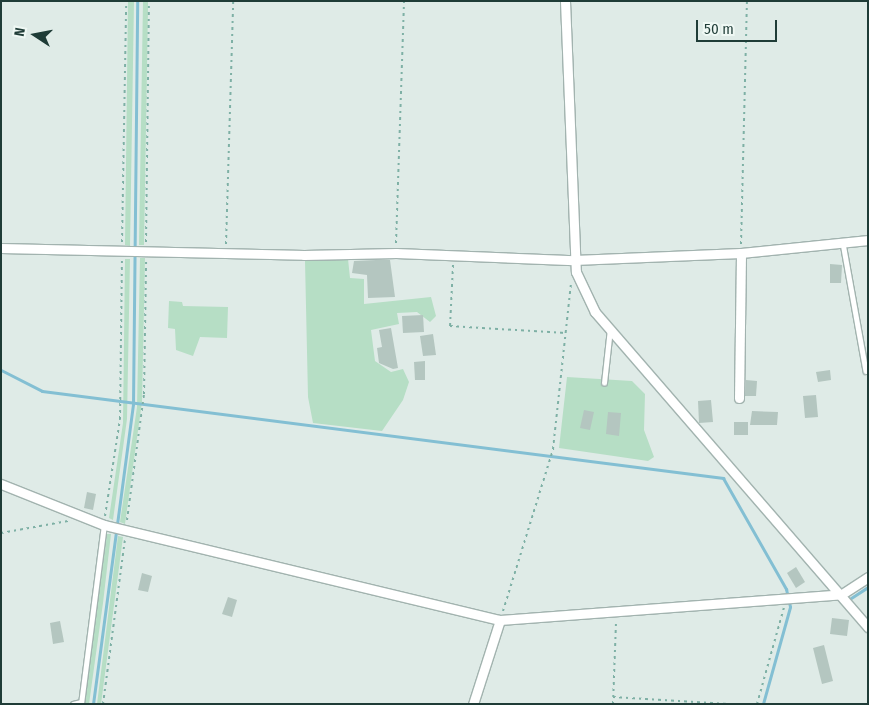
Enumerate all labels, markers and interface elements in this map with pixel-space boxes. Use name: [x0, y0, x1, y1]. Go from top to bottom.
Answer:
north arrow: [10, 10, 60, 60]
scale bar: [699, 10, 780, 42]
text: 50 m: [704, 20, 734, 38]
text: N: [11, 26, 29, 38]

